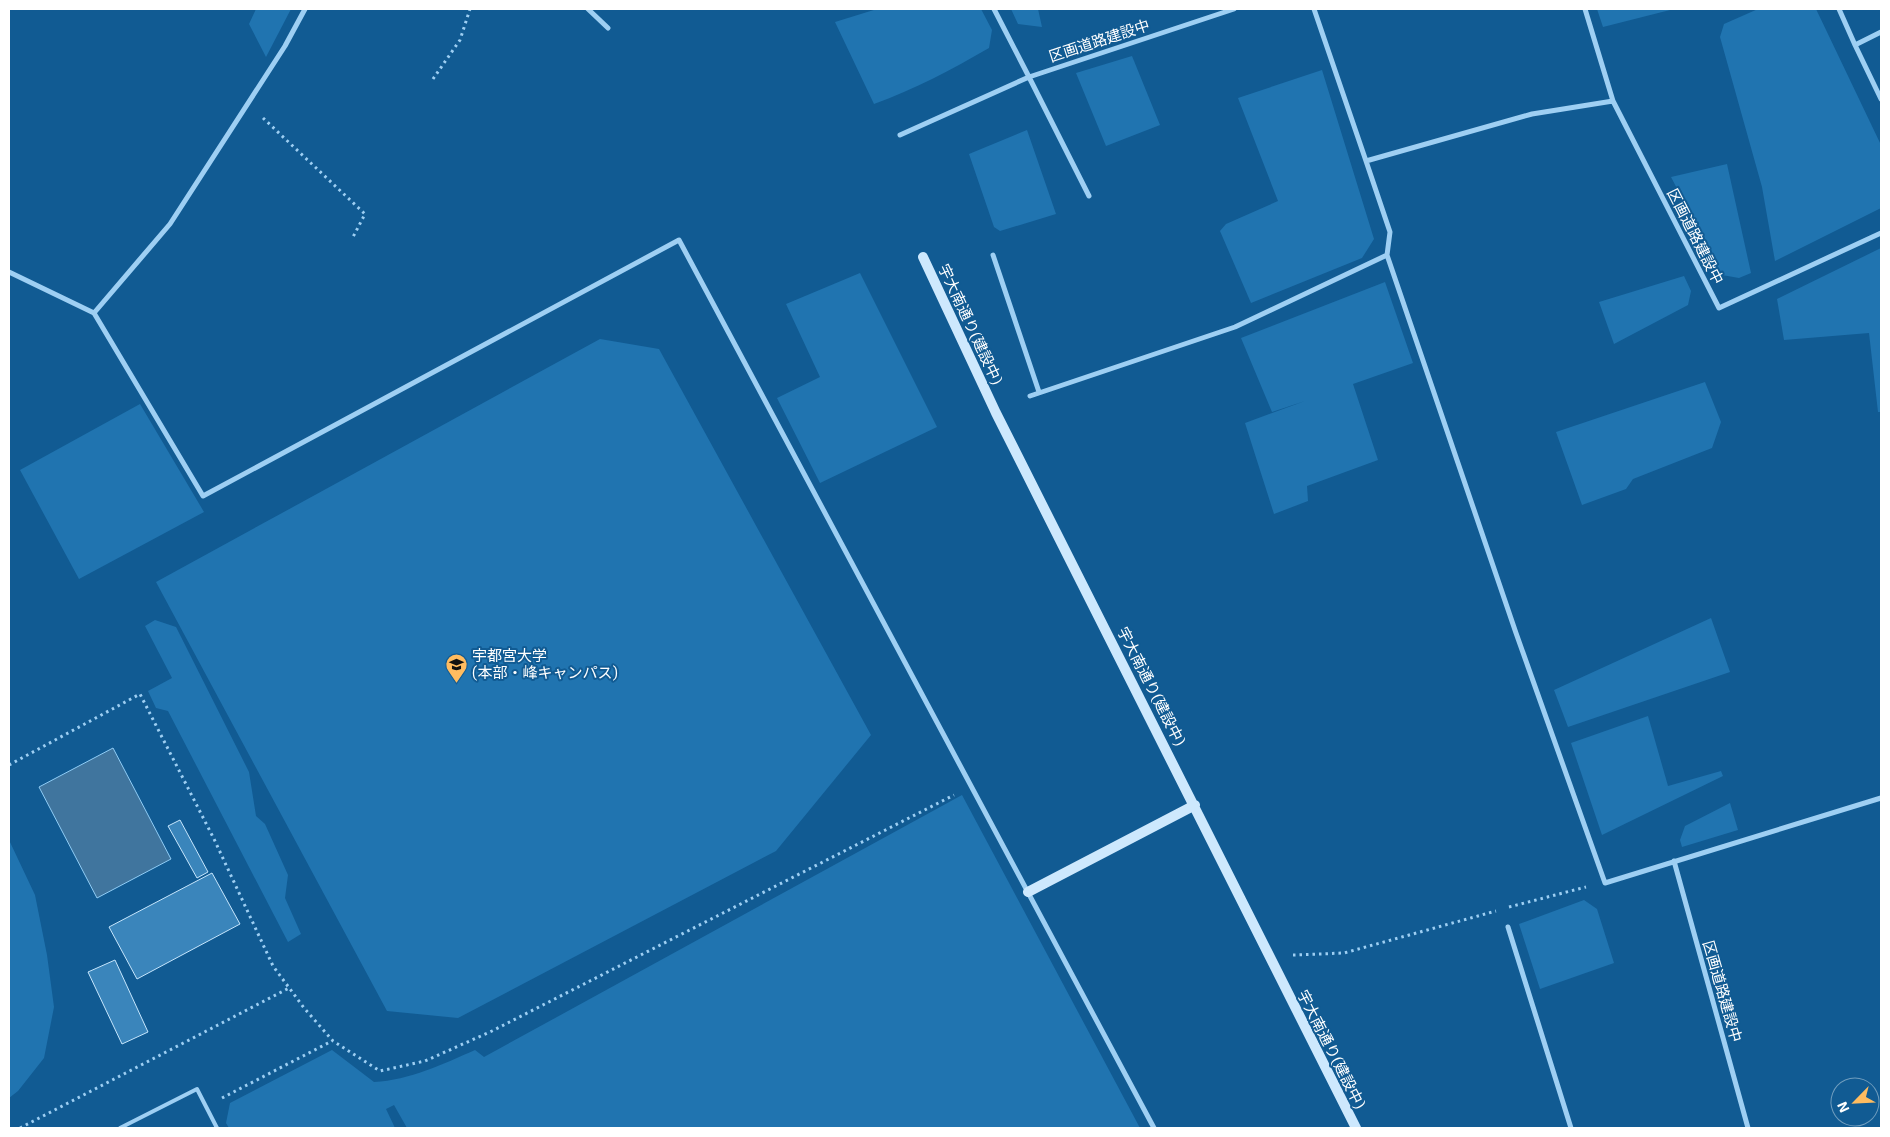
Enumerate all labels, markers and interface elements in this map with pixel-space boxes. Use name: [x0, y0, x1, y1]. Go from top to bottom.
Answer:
street label: 区画道路建設中: [1046, 15, 1152, 65]
street label: 区画道路建設中: [1664, 185, 1728, 287]
street label: 宇大南通り(建設中): [935, 261, 1007, 387]
street label: 宇大南通り(建設中): [1114, 624, 1190, 748]
place label: 宇都宮大学 (本部・峰キャンパス): [472, 646, 618, 681]
school or university icon: 宇都宮大学 (本部・峰キャンパス): [444, 652, 468, 683]
street label: 区画道路建設中: [1700, 938, 1746, 1044]
street label: 宇大南通り(建設中): [1294, 987, 1370, 1111]
north arrow: [1830, 1077, 1880, 1127]
text: N: [1833, 1099, 1852, 1116]

